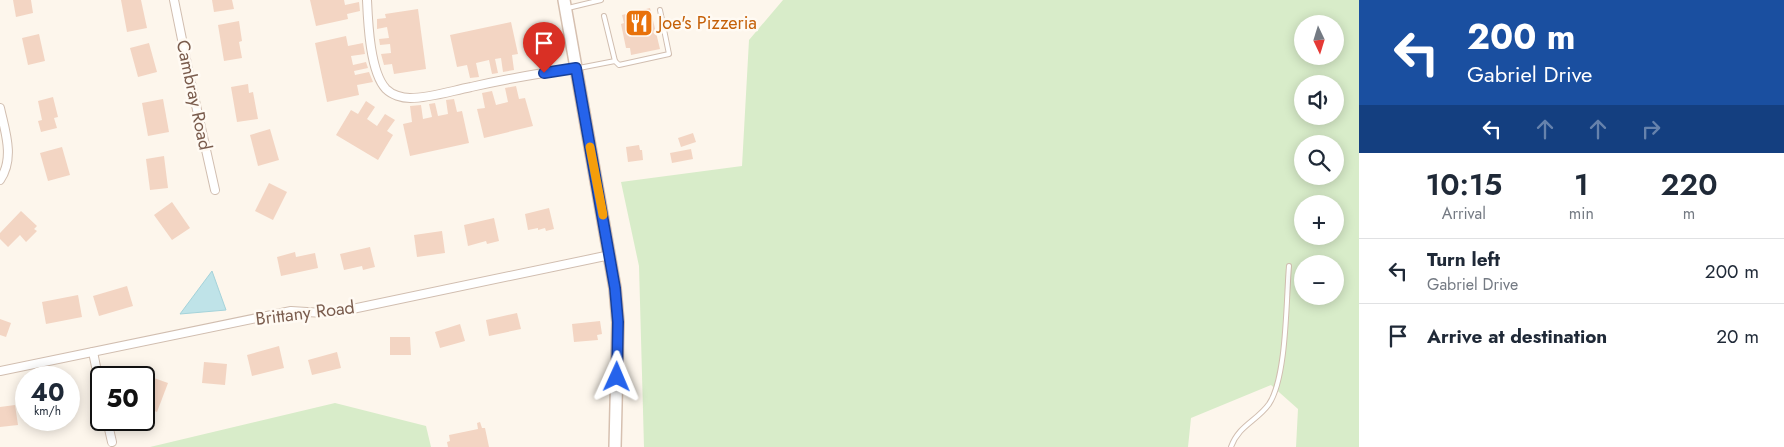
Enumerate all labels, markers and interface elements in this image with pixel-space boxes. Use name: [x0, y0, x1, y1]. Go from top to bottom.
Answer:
restaurant icon: Joe's Pizzeria: [624, 8, 654, 38]
place label: Joe's Pizzeria: [656, 10, 757, 36]
text: 200 m: [1467, 12, 1576, 62]
north arrow: [1294, 15, 1344, 65]
map controls: [1294, 15, 1344, 305]
icon: left: [1384, 20, 1449, 85]
pin: [523, 22, 565, 73]
icon: arrive: [530, 29, 558, 57]
street label: Cambray Road: [170, 37, 218, 153]
text: Gabriel Drive: [1467, 58, 1592, 90]
button: sound: [1294, 75, 1344, 125]
icon: left: [1478, 115, 1506, 143]
icon: ahead: [1531, 115, 1559, 143]
icon: ahead: [1584, 115, 1612, 143]
icon: right: [1637, 115, 1665, 143]
button: search: [1294, 135, 1344, 185]
text: 10:15: [1426, 163, 1502, 206]
text: 1: [1574, 163, 1589, 206]
text: 220: [1660, 163, 1717, 206]
button: +: [1294, 195, 1344, 245]
text: Arrival: [1442, 202, 1486, 225]
text: min: [1569, 202, 1594, 225]
text: m: [1683, 202, 1695, 225]
text: Turn left: [1427, 246, 1500, 273]
button: −: [1294, 255, 1344, 305]
icon: left: [1384, 257, 1412, 285]
text: 200 m: [1705, 258, 1759, 285]
text: Gabriel Drive: [1427, 273, 1518, 296]
street label: Brittany Road: [254, 294, 356, 332]
icon: arrive: [1384, 322, 1412, 350]
text: Arrive at destination: [1427, 323, 1607, 350]
text: 20 m: [1716, 323, 1759, 350]
position arrow: [590, 350, 642, 402]
speed limit sign: 50: [90, 366, 155, 431]
text: 40: [30, 374, 65, 410]
text: km/h: [34, 402, 61, 420]

